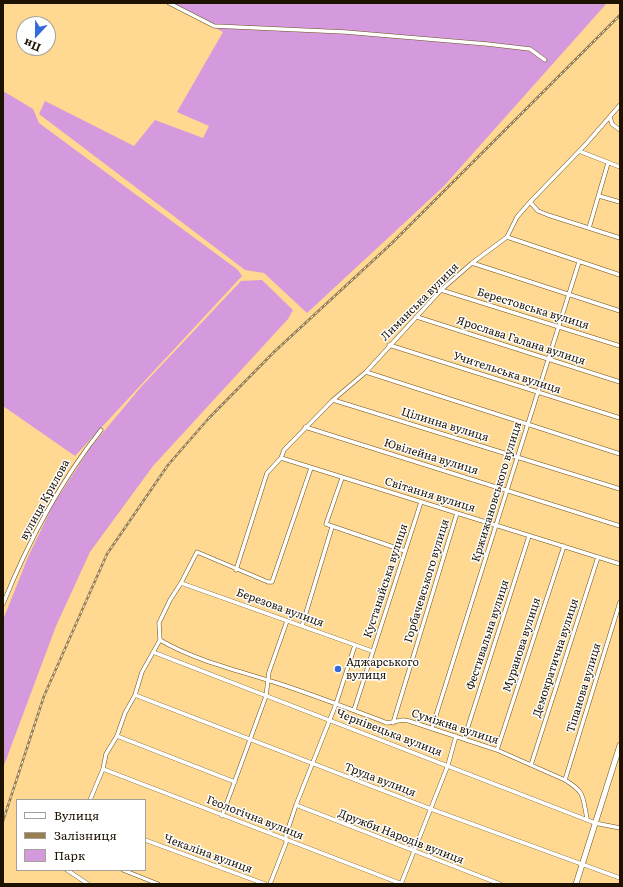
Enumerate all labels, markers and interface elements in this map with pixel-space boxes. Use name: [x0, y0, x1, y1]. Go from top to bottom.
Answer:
north arrow: [16, 16, 56, 56]
text: Пн: [21, 36, 43, 57]
street label: Лиманська вулиця: [378, 260, 462, 344]
street label: Берестовська вулиця: [475, 286, 591, 332]
street label: Ярослава Галана вулиця: [455, 314, 587, 368]
street label: Учительська вулиця: [451, 349, 563, 397]
street label: Цілинна вулиця: [400, 405, 490, 445]
street label: Кржижановського вулиця: [469, 420, 525, 564]
street label: Ювілейна вулиця: [382, 436, 480, 478]
street label: вулиця Крилова: [17, 457, 73, 543]
street label: Світання вулиця: [383, 475, 477, 515]
street label: Горбачевського вулиця: [402, 517, 452, 645]
street label: Кустанайська вулиця: [361, 522, 411, 640]
street label: Фестивальна вулиця: [464, 578, 512, 692]
street label: Березова вулиця: [234, 586, 326, 630]
street label: Муранова вулиця: [500, 596, 544, 694]
street label: Демократична вулиця: [531, 597, 581, 719]
street label: Тіпанова вулиця: [564, 641, 604, 735]
place label: Аджарського вулиця: [346, 656, 419, 682]
marker: Аджарського вулиця: [333, 664, 343, 674]
street label: Чернівецька вулиця: [334, 707, 444, 759]
street label: Суміжна вулиця: [410, 707, 500, 747]
street label: Труда вулиця: [342, 760, 418, 800]
street label: Геологічна вулиця: [204, 793, 306, 843]
legend: [16, 799, 146, 871]
text: Вулиця: [54, 806, 99, 824]
street label: Дружби Народів вулиця: [336, 807, 466, 867]
text: Залізниця: [54, 826, 117, 844]
street label: Чекаліна вулиця: [162, 832, 254, 876]
text: Парк: [54, 846, 85, 864]

